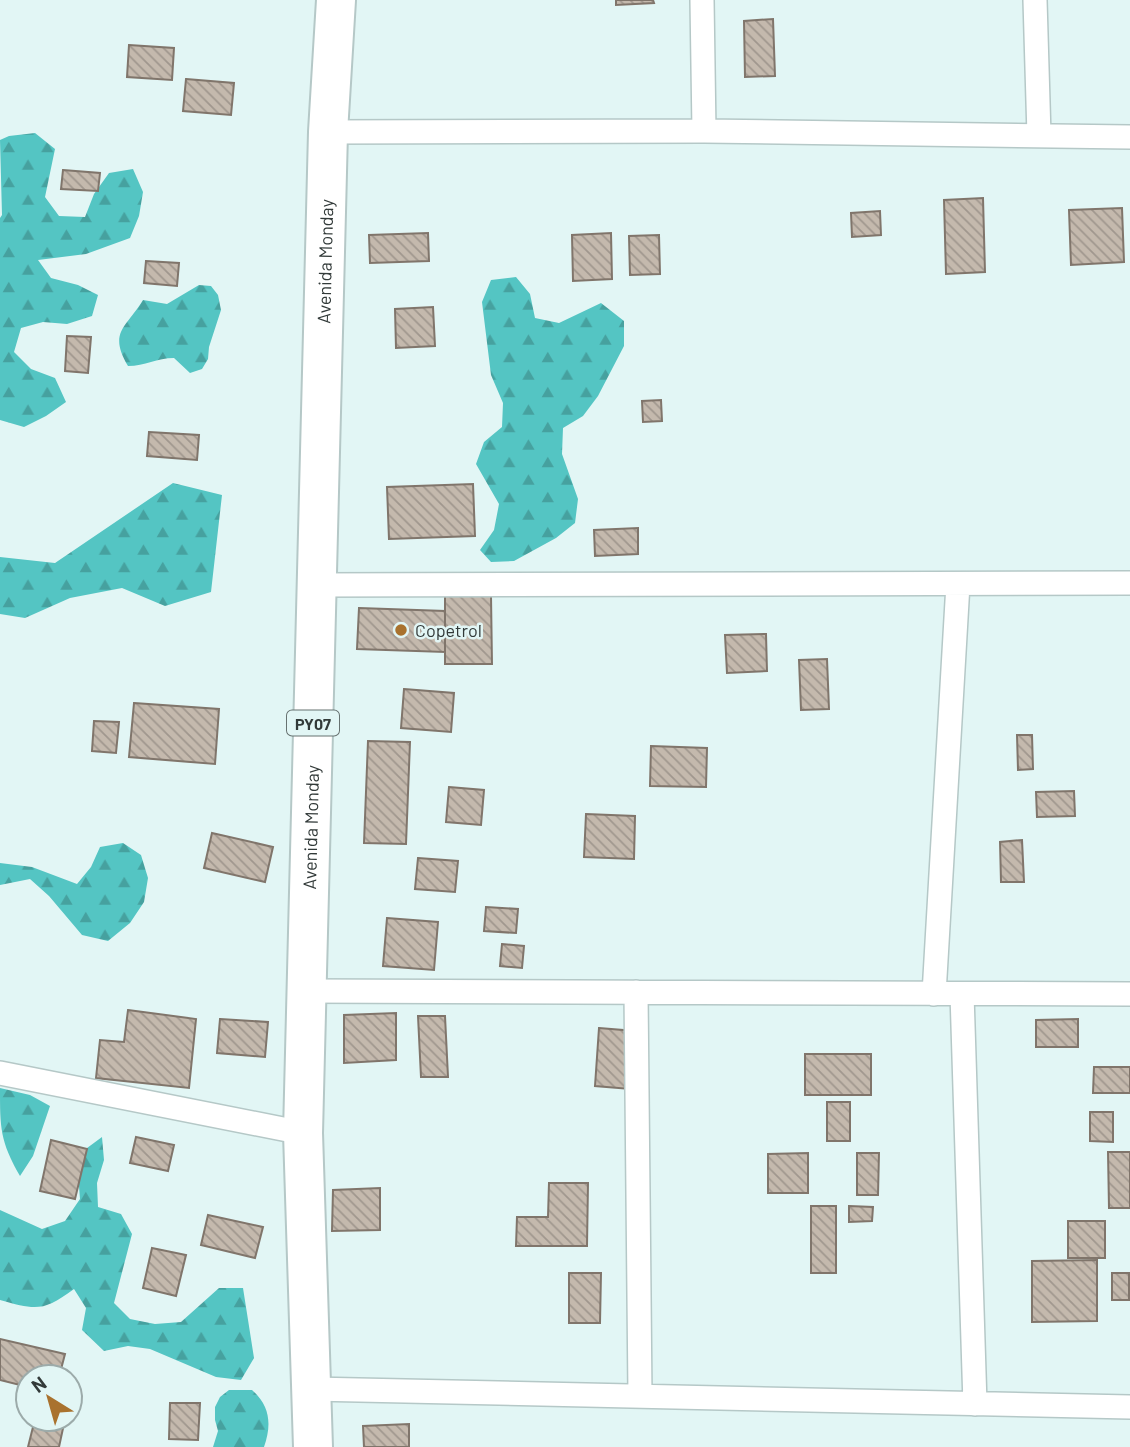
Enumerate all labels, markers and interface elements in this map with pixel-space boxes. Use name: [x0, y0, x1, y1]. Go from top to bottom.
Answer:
street label: Avenida Monday: [312, 199, 337, 324]
place label: Copetrol: [415, 619, 482, 641]
marker: Copetrol: [393, 622, 409, 638]
road number: PY07: [287, 710, 339, 736]
street label: Avenida Monday: [298, 765, 323, 890]
north arrow: [14, 1363, 84, 1433]
text: N: [26, 1371, 50, 1397]

